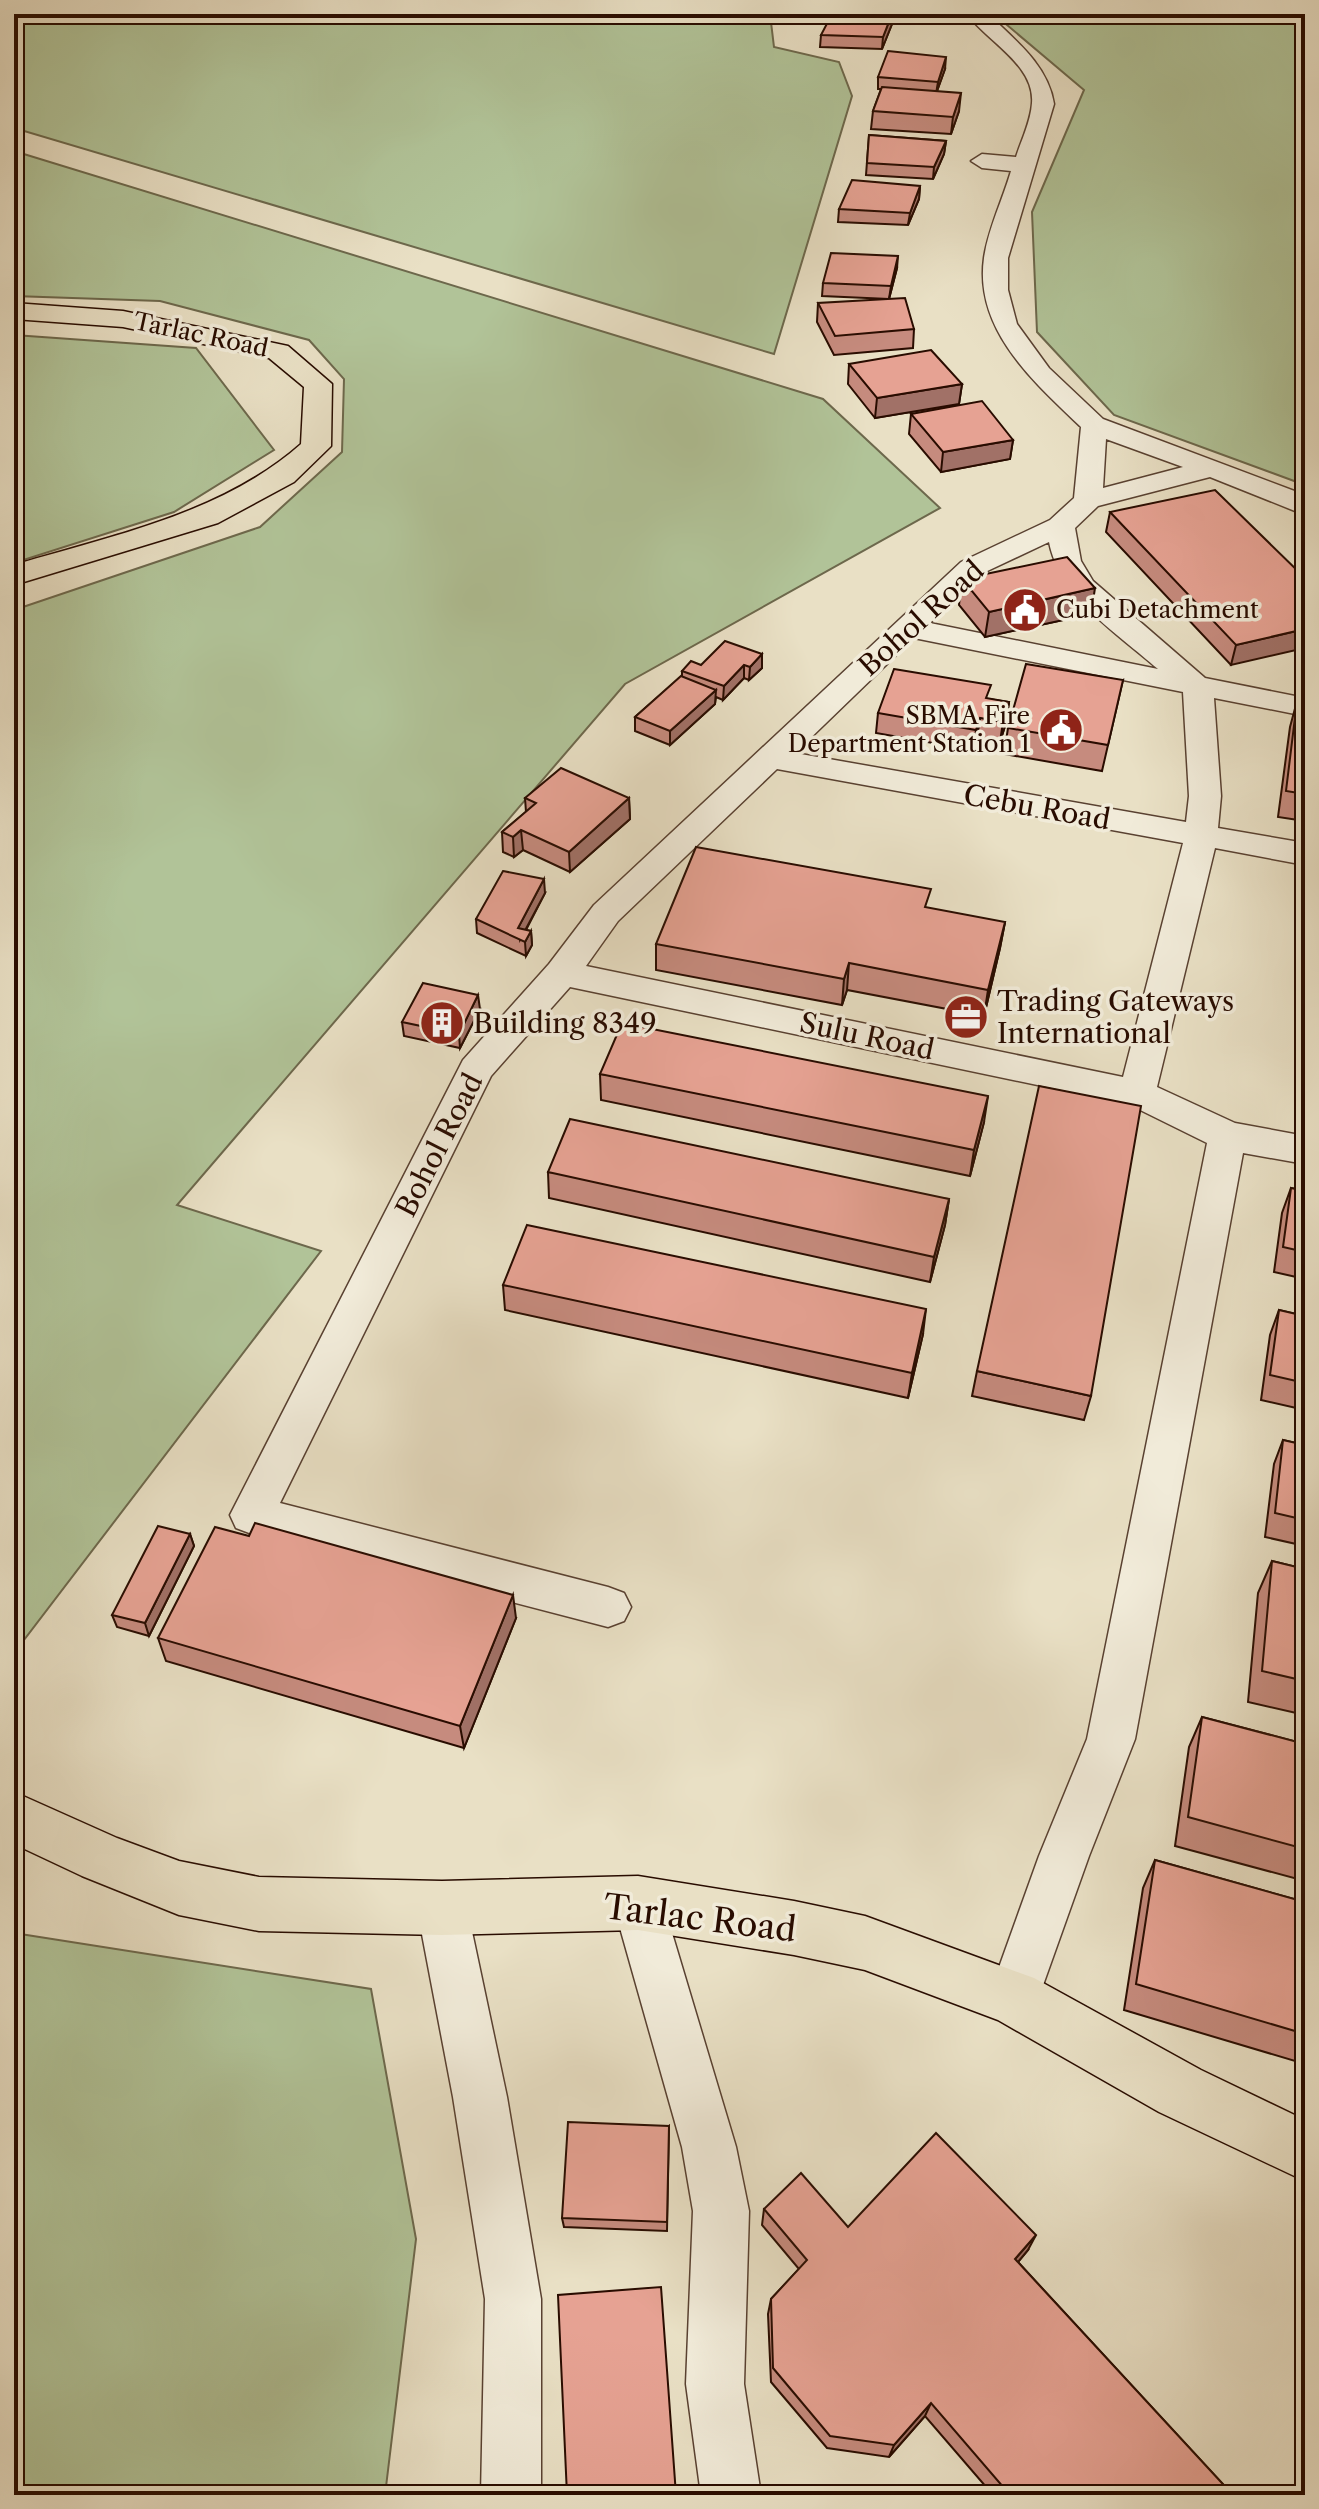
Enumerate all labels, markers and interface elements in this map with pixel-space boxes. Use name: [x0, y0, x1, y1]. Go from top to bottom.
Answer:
street label: Tarlac Road: [131, 306, 271, 363]
street label: Bohol Road: [851, 553, 991, 683]
public building icon: Cubi Detachment: [1001, 586, 1049, 634]
place label: Cubi Detachment: [1056, 595, 1259, 624]
place label: SBMA Fire Department Station 1: [788, 701, 1030, 758]
public building icon: SBMA Fire Department Station 1: [1037, 706, 1085, 754]
street label: Cebu Road: [961, 777, 1113, 837]
place label: Trading Gateways International: [997, 984, 1234, 1050]
office icon: Trading Gateways International: [942, 993, 990, 1041]
building icon: Building 8349: [418, 999, 466, 1047]
street label: Sulu Road: [797, 1005, 937, 1067]
place label: Building 8349: [473, 1006, 657, 1040]
street label: Bohol Road: [388, 1068, 490, 1222]
street label: Tarlac Road: [601, 1885, 799, 1951]

